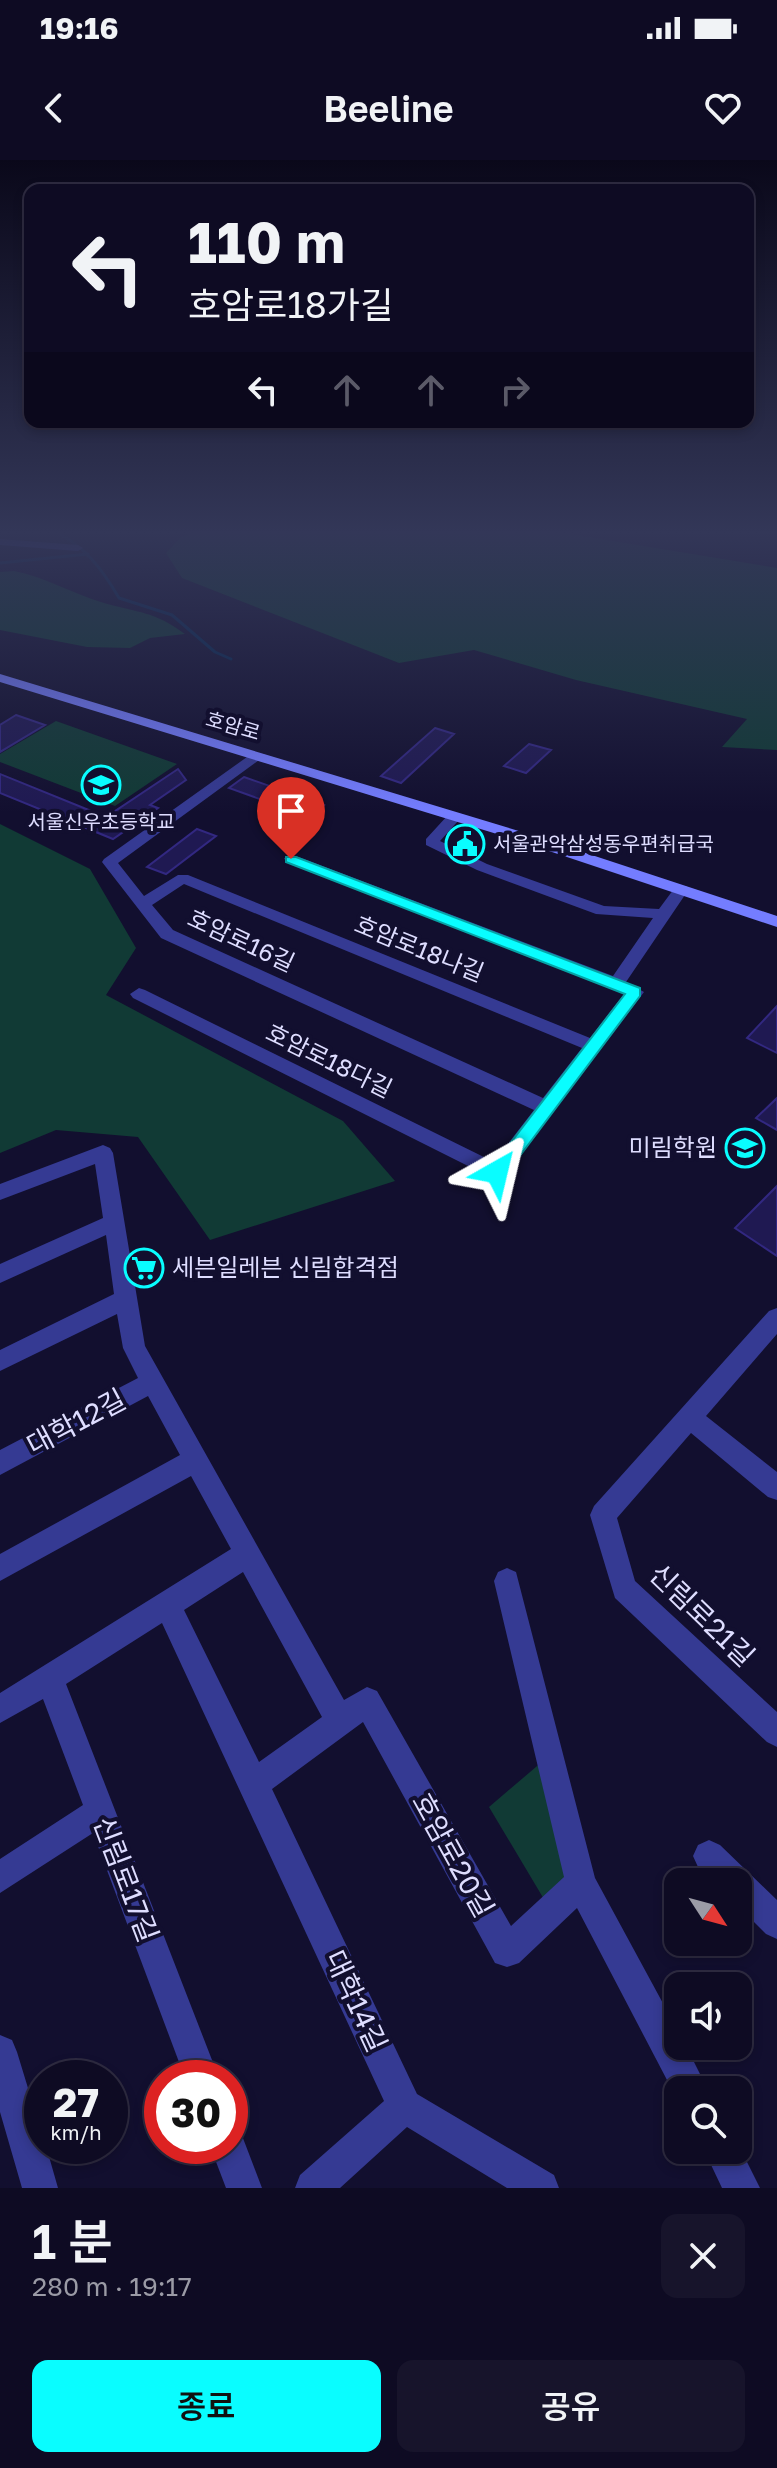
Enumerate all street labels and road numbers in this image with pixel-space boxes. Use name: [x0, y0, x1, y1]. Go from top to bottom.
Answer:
street label: 호암로: [203, 706, 263, 744]
street label: 호암로16길: [184, 902, 300, 977]
street label: 호암로18나길: [351, 909, 488, 987]
street label: 호암로18다길: [262, 1017, 397, 1103]
street label: 대학12길: [21, 1382, 131, 1461]
street label: 신림로21길: [643, 1557, 762, 1673]
street label: 호암로20길: [406, 1787, 501, 1923]
street label: 신림로17길: [88, 1812, 165, 1946]
street label: 대학14길: [319, 1945, 394, 2057]

